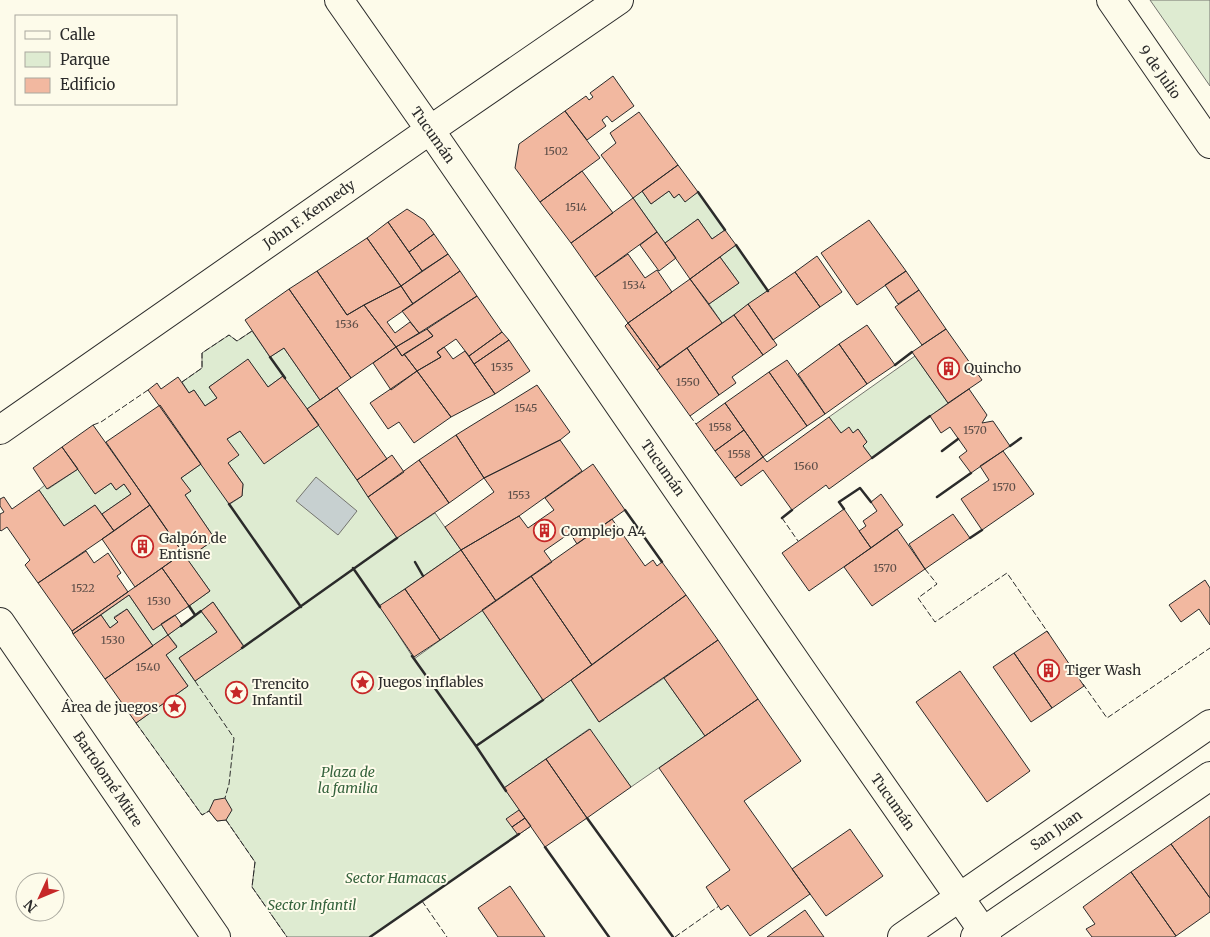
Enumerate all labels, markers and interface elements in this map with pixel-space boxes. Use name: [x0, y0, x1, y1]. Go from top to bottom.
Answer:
legend: [15, 15, 178, 105]
text: Calle: [60, 25, 95, 44]
street label: 9 de Julio: [1135, 42, 1185, 102]
text: Parque: [60, 50, 110, 69]
text: Edificio: [60, 75, 116, 94]
street label: Tucumán: [407, 103, 459, 167]
house number: 1502: [544, 144, 568, 158]
street label: John F. Kennedy: [259, 175, 359, 253]
house number: 1514: [565, 200, 587, 214]
house number: 1534: [622, 278, 646, 292]
house number: 1536: [335, 317, 359, 331]
building icon: Quincho: [936, 356, 960, 380]
place label: Quincho: [964, 359, 1021, 377]
house number: 1535: [491, 360, 513, 374]
house number: 1550: [676, 375, 700, 389]
house number: 1545: [514, 401, 538, 415]
house number: 1558: [708, 420, 732, 434]
house number: 1570: [963, 423, 987, 437]
street label: Tucumán: [637, 436, 689, 500]
house number: 1558: [727, 447, 751, 461]
house number: 1560: [794, 459, 818, 473]
house number: 1570: [992, 480, 1016, 494]
house number: 1553: [508, 488, 530, 502]
building icon: Complejo A4: [533, 519, 557, 543]
place label: Complejo A4: [561, 522, 646, 540]
place label: Galpón de Entisne: [159, 529, 226, 563]
building icon: Galpón de Entisne: [131, 534, 155, 558]
house number: 1570: [873, 561, 897, 575]
house number: 1522: [71, 581, 95, 595]
house number: 1530: [147, 594, 171, 608]
house number: 1530: [101, 633, 125, 647]
building icon: Tiger Wash: [1037, 658, 1061, 682]
house number: 1540: [136, 660, 160, 674]
place label: Tiger Wash: [1065, 661, 1141, 679]
place icon: Juegos inflables: [350, 670, 374, 694]
place label: Juegos inflables: [377, 673, 484, 691]
place label: Trencito Infantil: [252, 675, 309, 709]
place icon: Trencito Infantil: [224, 680, 248, 704]
place icon: Área de juegos: [162, 695, 186, 719]
place label: Área de juegos: [60, 698, 158, 716]
street label: Bartolomé Mitre: [70, 728, 146, 830]
park label: Plaza de la familia: [318, 763, 378, 797]
street label: Tucumán: [867, 770, 919, 834]
street label: San Juan: [1027, 806, 1085, 854]
park label: Sector Hamacas: [345, 869, 447, 887]
north arrow: [15, 872, 65, 922]
text: N: [20, 896, 41, 916]
park label: Sector Infantil: [268, 896, 356, 914]

